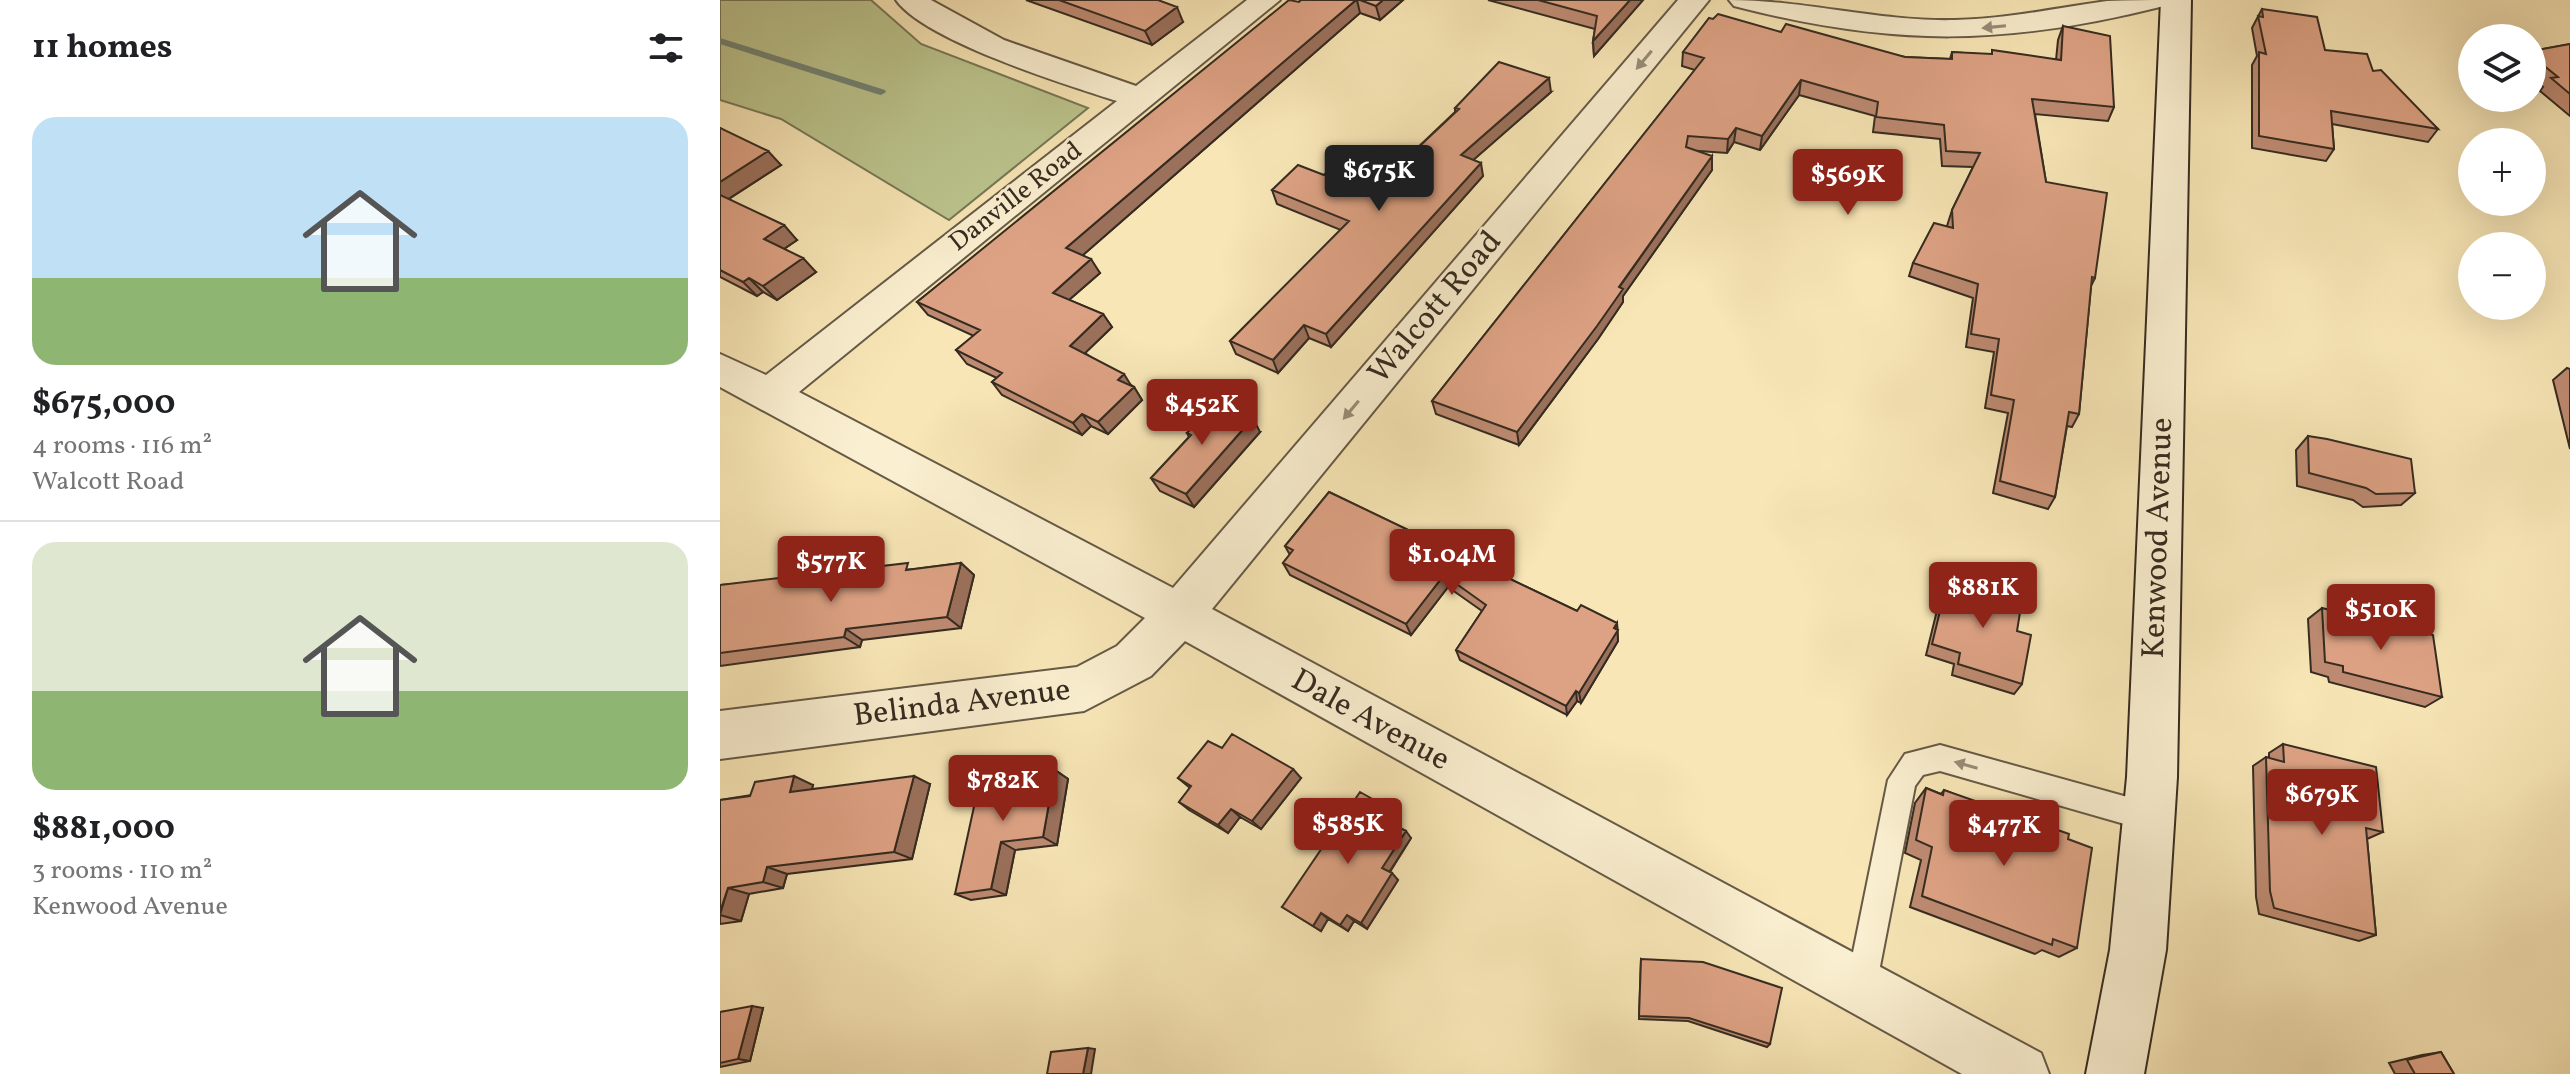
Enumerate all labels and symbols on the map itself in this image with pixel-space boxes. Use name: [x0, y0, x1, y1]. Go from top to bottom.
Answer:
one-way arrow: [1981, 21, 2006, 34]
one-way arrow: [1636, 50, 1653, 70]
street label: Danville Road: [942, 134, 1090, 260]
pin: $675K: [1323, 145, 1435, 213]
pin: $569K: [1792, 149, 1904, 217]
street label: Walcott Road: [1359, 222, 1513, 394]
pin: $452K: [1146, 379, 1258, 447]
one-way arrow: [1343, 399, 1360, 419]
street label: Kenwood Avenue: [2133, 417, 2185, 659]
pin: $1.04M: [1387, 529, 1517, 597]
pin: $577K: [775, 536, 887, 604]
pin: $881K: [1927, 562, 2039, 630]
pin: $510K: [2325, 584, 2437, 652]
street label: Dale Avenue: [1283, 659, 1457, 783]
street label: Belinda Avenue: [851, 669, 1073, 739]
pin: $782K: [947, 755, 1059, 823]
one-way arrow: [1954, 758, 1978, 771]
pin: $679K: [2266, 769, 2378, 837]
pin: $585K: [1292, 798, 1404, 866]
pin: $477K: [1948, 800, 2060, 868]

